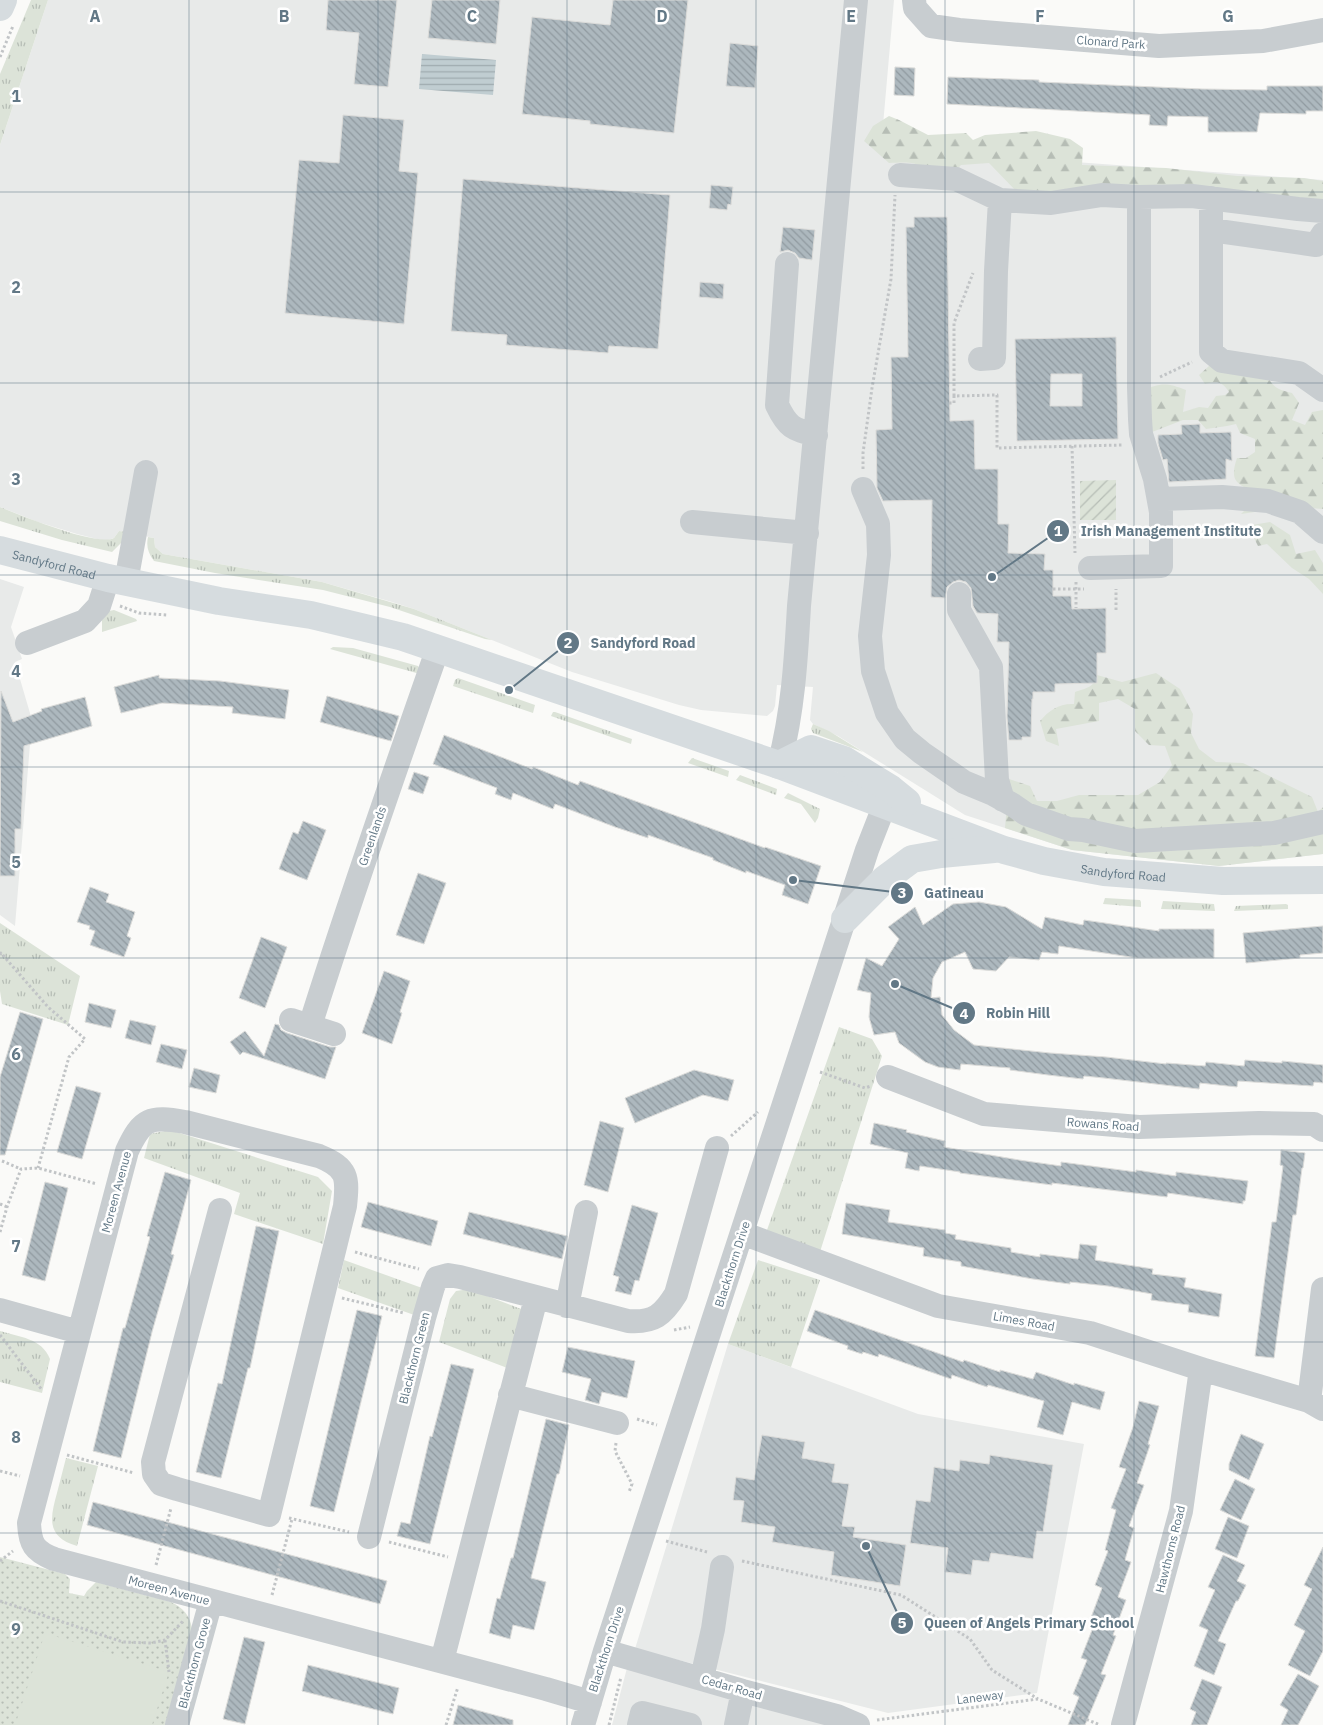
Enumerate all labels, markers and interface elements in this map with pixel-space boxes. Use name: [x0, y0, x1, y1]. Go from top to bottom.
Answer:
text: A: [90, 6, 101, 26]
text: B: [279, 6, 290, 26]
text: C: [467, 6, 477, 26]
text: D: [656, 6, 668, 26]
text: E: [846, 6, 856, 26]
text: F: [1035, 6, 1045, 26]
text: G: [1222, 6, 1234, 26]
street label: Clonard Park: [1076, 32, 1147, 52]
text: 1: [11, 86, 21, 106]
text: 2: [11, 277, 21, 297]
text: 3: [11, 469, 21, 489]
callout: Irish Management Institute: [1045, 516, 1271, 545]
text: 1: [1053, 521, 1063, 540]
text: Irish Management Institute: [1081, 522, 1261, 540]
street label: Sandyford Road: [11, 546, 98, 582]
callout: Sandyford Road: [555, 628, 705, 657]
text: 2: [563, 633, 573, 652]
text: Sandyford Road: [590, 634, 696, 652]
text: 4: [11, 661, 21, 681]
street label: Greenlands: [355, 804, 389, 868]
text: 5: [11, 852, 21, 872]
street label: Sandyford Road: [1079, 860, 1166, 884]
callout: Gatineau: [890, 878, 994, 907]
text: 3: [897, 883, 907, 902]
text: Gatineau: [924, 884, 984, 902]
callout: Robin Hill: [951, 999, 1060, 1028]
text: 4: [959, 1004, 969, 1023]
text: Robin Hill: [986, 1004, 1050, 1022]
text: 6: [11, 1044, 21, 1064]
street label: Rowans Road: [1066, 1114, 1140, 1134]
street label: Moreen Avenue: [98, 1149, 134, 1234]
street label: Blackthorn Drive: [711, 1219, 753, 1309]
text: 7: [11, 1236, 21, 1256]
street label: Limes Road: [992, 1308, 1056, 1334]
street label: Blackthorn Green: [395, 1310, 433, 1406]
text: 8: [11, 1427, 21, 1447]
street label: Hawthorns Road: [1152, 1504, 1188, 1594]
street label: Moreen Avenue: [127, 1572, 212, 1608]
street label: Blackthorn Drive: [585, 1604, 627, 1694]
callout: Queen of Angels Primary School: [889, 1609, 1144, 1638]
text: 5: [897, 1613, 907, 1632]
text: Queen of Angels Primary School: [924, 1614, 1134, 1632]
street label: Blackthorn Grove: [175, 1616, 213, 1710]
text: 9: [11, 1619, 21, 1639]
street label: Cedar Road: [700, 1671, 764, 1703]
street label: Laneway: [956, 1687, 1004, 1707]

